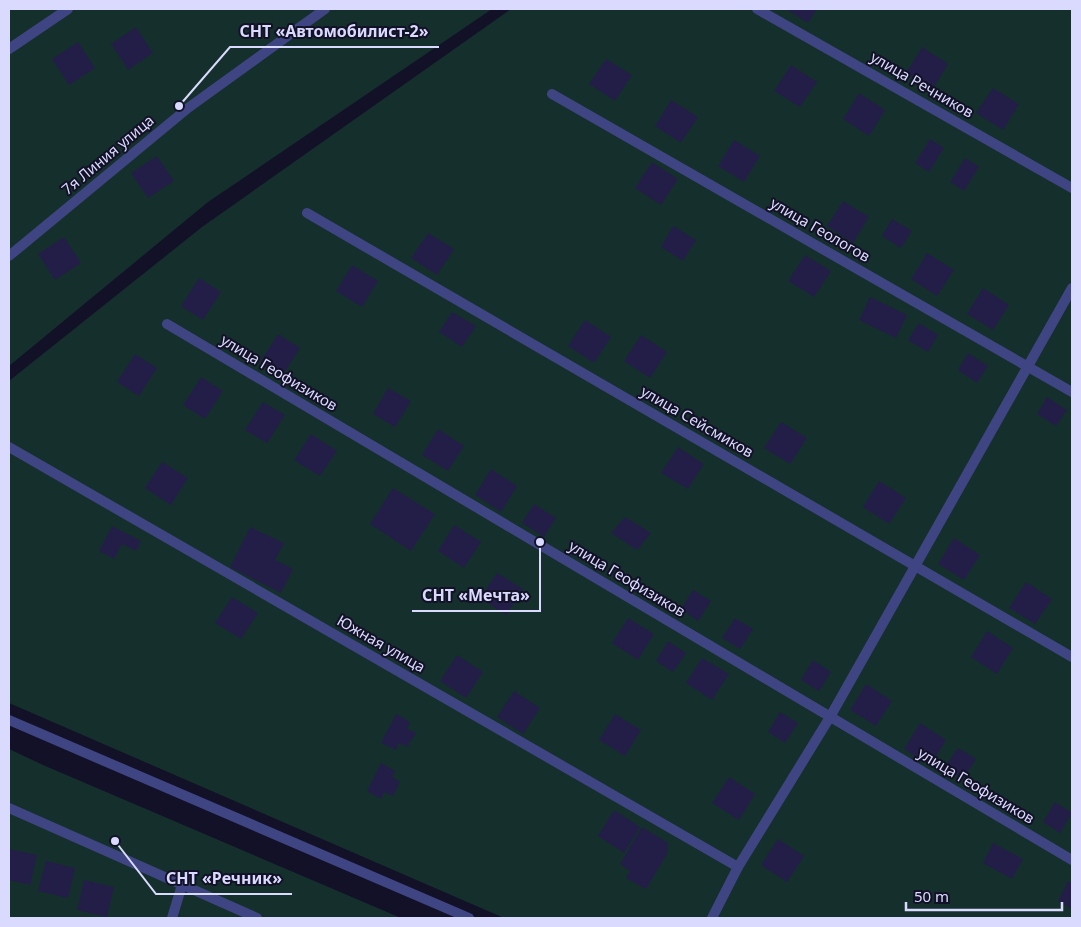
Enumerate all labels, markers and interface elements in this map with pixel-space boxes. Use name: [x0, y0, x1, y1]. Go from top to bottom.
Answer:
callout: СНТ «Автомобилист-2»: [230, 16, 439, 47]
text: СНТ «Автомобилист-2»: [239, 20, 429, 42]
street label: улица Речников: [867, 47, 978, 122]
street label: 7я Линия улица: [57, 110, 158, 199]
street label: улица Геологов: [767, 192, 874, 266]
street label: улица Геофизиков: [217, 329, 342, 415]
street label: улица Сейсмиков: [638, 381, 757, 462]
street label: улица Геофизиков: [565, 535, 690, 621]
callout: СНТ «Мечта»: [412, 580, 540, 611]
text: СНТ «Мечта»: [422, 584, 530, 606]
street label: Южная улица: [334, 610, 429, 676]
street label: улица Геофизиков: [914, 742, 1039, 828]
callout: СНТ «Речник»: [156, 863, 292, 894]
text: СНТ «Речник»: [166, 867, 282, 889]
scale bar: [906, 880, 1062, 912]
text: 50 m: [914, 886, 949, 906]

